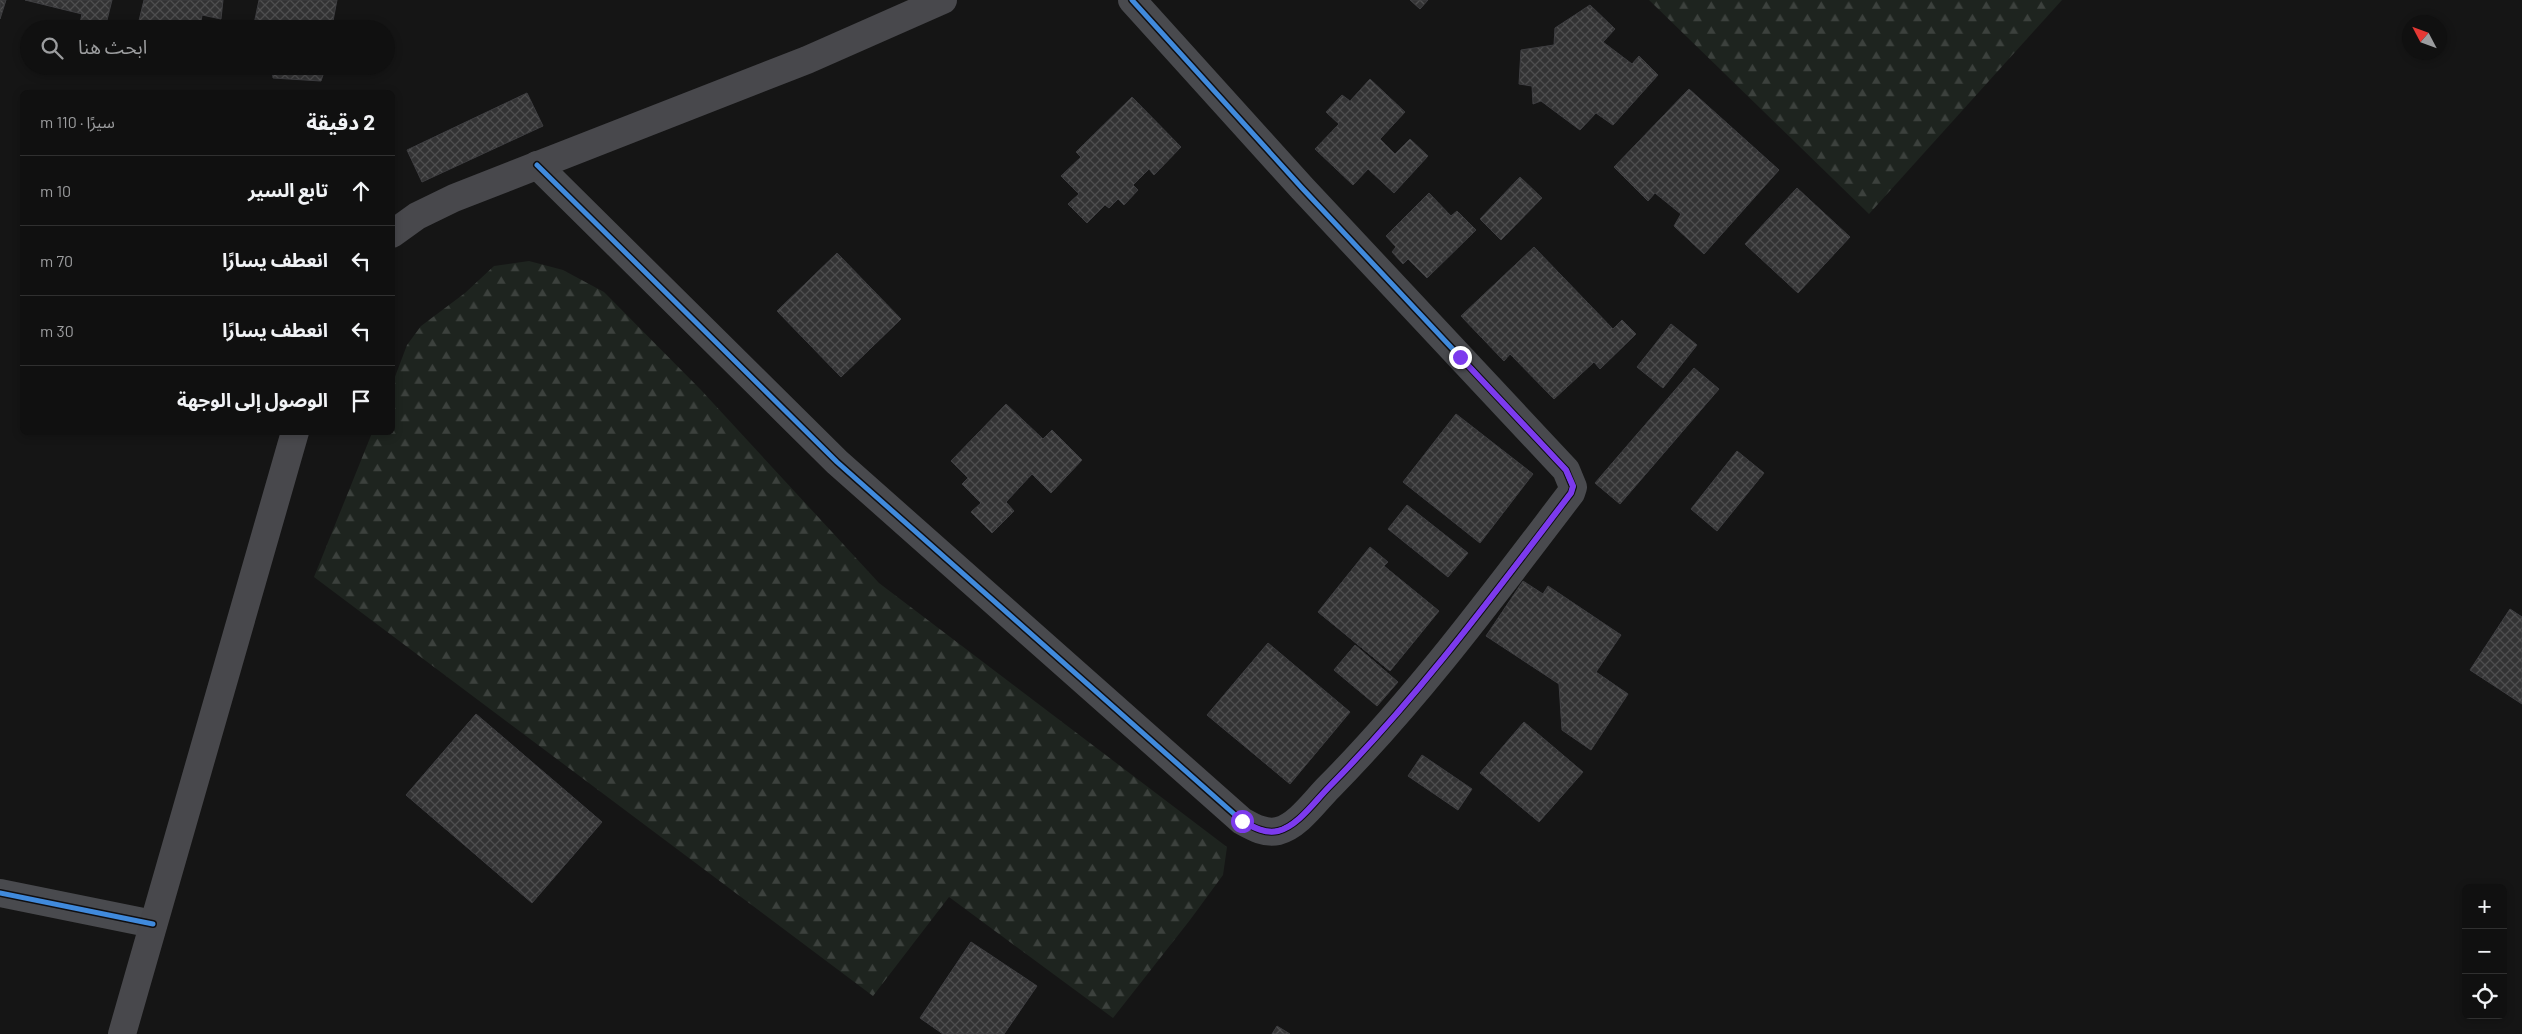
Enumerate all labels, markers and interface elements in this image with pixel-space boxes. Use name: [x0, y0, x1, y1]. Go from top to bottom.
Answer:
north arrow: [2402, 15, 2447, 60]
search box: [20, 20, 395, 75]
icon: search: [38, 34, 66, 62]
text: ابحث هنا: [78, 35, 147, 58]
text: 2 دقيقة: [306, 109, 375, 134]
text: سيرًا · 110 m: [40, 112, 115, 131]
icon: ahead: [347, 177, 375, 205]
text: تابع السير: [248, 178, 328, 201]
text: 10 m: [40, 181, 71, 200]
icon: left: [347, 247, 375, 275]
text: انعطف يسارًا: [222, 248, 328, 271]
text: 70 m: [40, 251, 73, 270]
icon: left: [347, 317, 375, 345]
text: انعطف يسارًا: [222, 318, 328, 341]
text: 30 m: [40, 321, 74, 340]
route end: [1449, 346, 1472, 369]
icon: arrive: [347, 387, 375, 415]
text: الوصول إلى الوجهة: [177, 388, 328, 411]
route start: [1231, 810, 1254, 833]
map controls: [2462, 884, 2507, 1019]
button: +: [2462, 884, 2507, 929]
button: −: [2462, 929, 2507, 974]
button: locate: [2462, 974, 2507, 1019]

